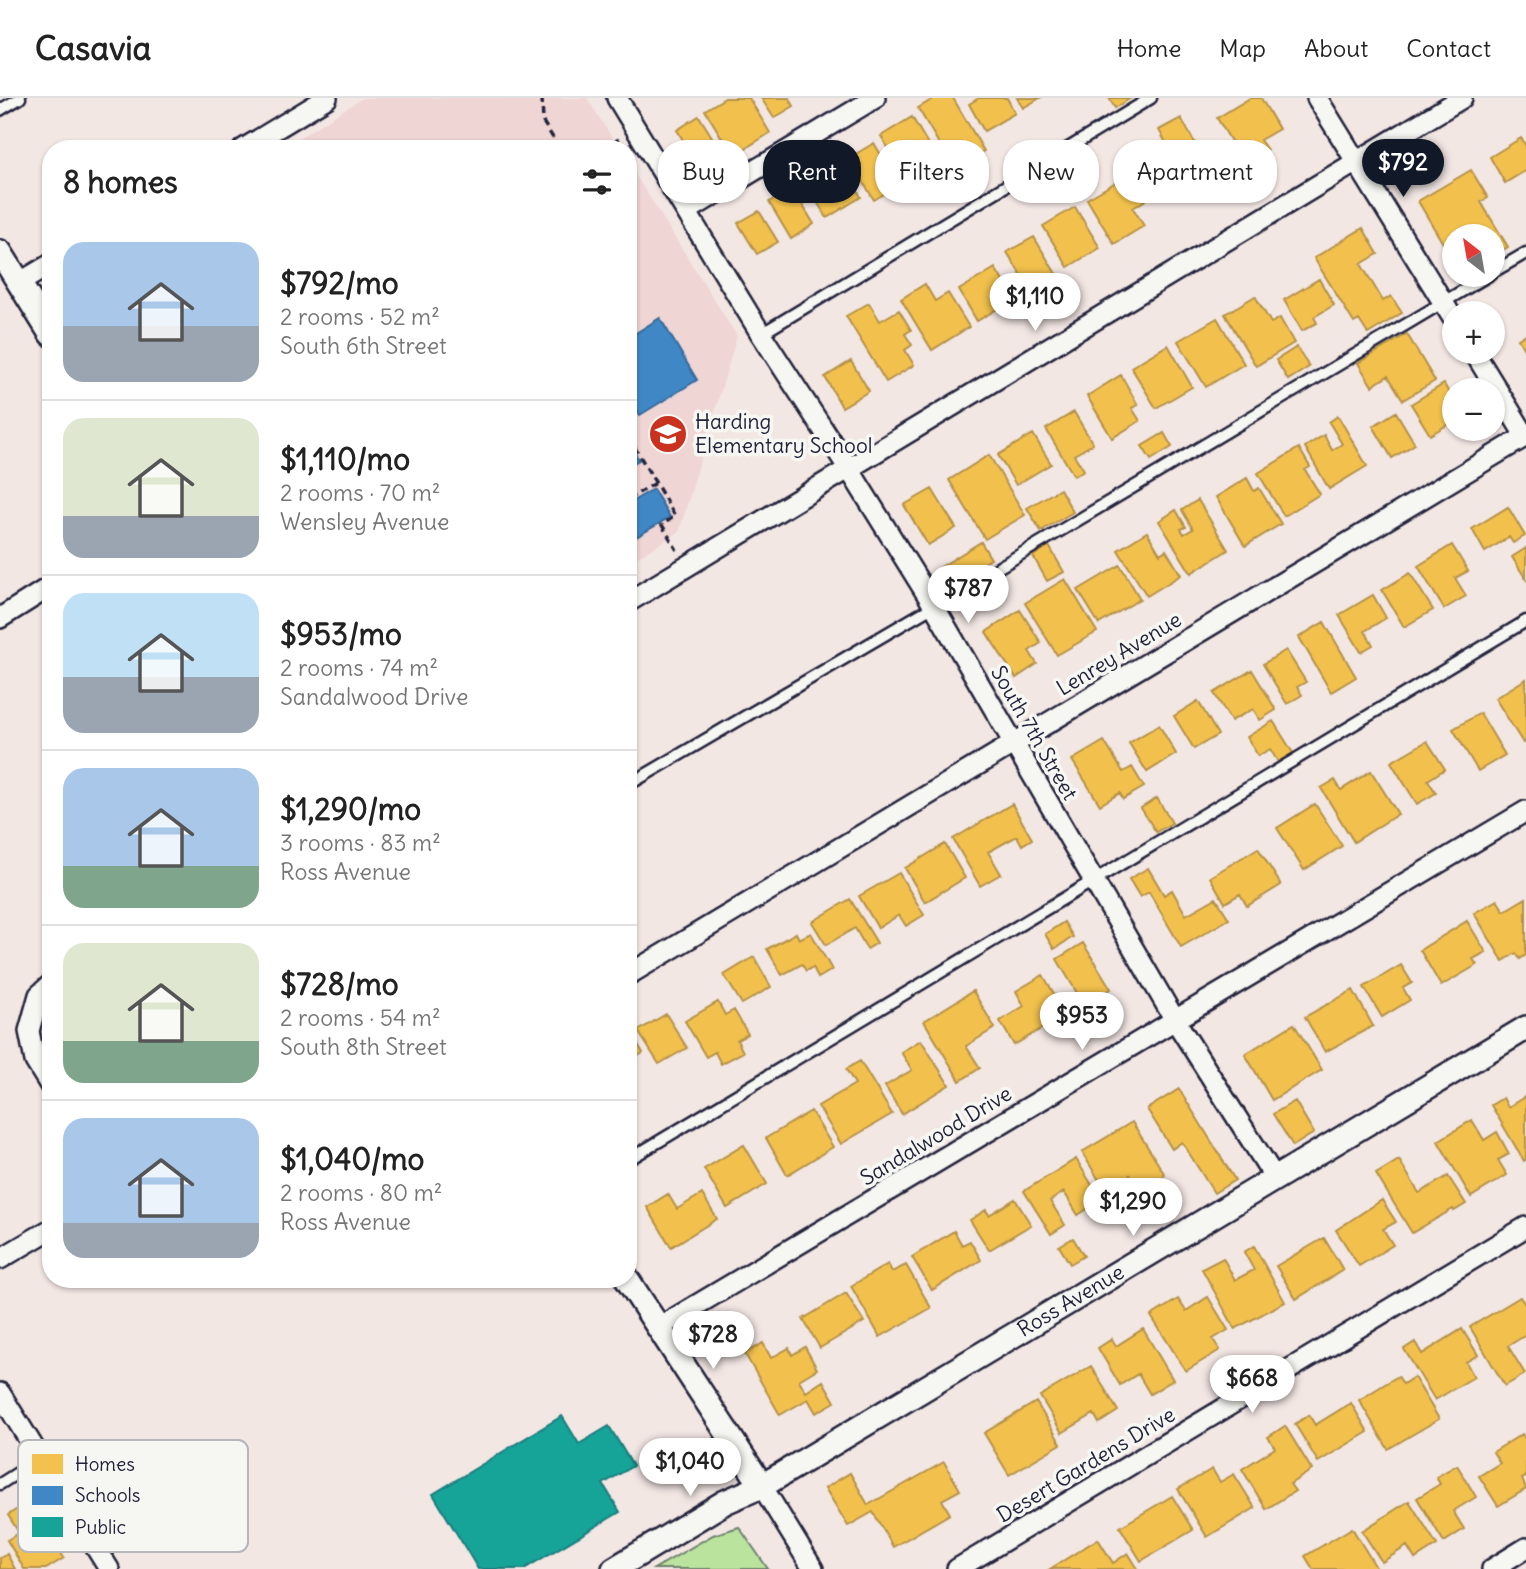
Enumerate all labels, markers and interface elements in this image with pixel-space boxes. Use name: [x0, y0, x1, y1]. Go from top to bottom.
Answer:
text: Casavia: [35, 27, 151, 69]
text: Home: [1117, 33, 1181, 63]
text: Map: [1219, 33, 1266, 63]
text: About: [1304, 33, 1368, 63]
text: Contact: [1406, 33, 1491, 63]
chip: Buy: [658, 140, 749, 203]
chip: Rent: [763, 140, 861, 203]
chip: Filters: [875, 140, 989, 203]
chip: New: [1003, 140, 1099, 203]
chip: Apartment: [1113, 140, 1277, 203]
pin: $792: [1362, 140, 1444, 199]
text: $792: [1378, 147, 1428, 176]
text: 8 homes: [63, 163, 178, 201]
icon: filters: [578, 163, 616, 201]
north arrow: [1442, 224, 1505, 287]
map controls: [1442, 224, 1505, 441]
text: $792/mo: [280, 264, 399, 302]
icon: home: [119, 270, 203, 354]
pin: $1,110: [978, 274, 1092, 333]
text: $1,110: [1006, 281, 1064, 310]
button: +: [1442, 301, 1505, 364]
text: 2 rooms · 52 m²: [280, 302, 440, 331]
text: South 6th Street: [280, 331, 447, 360]
button: −: [1442, 378, 1505, 441]
place label: Harding Elementary School: [695, 408, 872, 459]
school or university icon: Harding Elementary School: [647, 413, 689, 455]
text: $1,110/mo: [280, 440, 410, 478]
icon: home: [119, 446, 203, 530]
text: 2 rooms · 70 m²: [280, 478, 440, 507]
text: Wensley Avenue: [280, 507, 449, 536]
pin: $787: [927, 566, 1009, 625]
text: $787: [944, 573, 992, 602]
street label: Lenrey Avenue: [1051, 606, 1186, 701]
text: $953/mo: [280, 615, 402, 653]
icon: home: [119, 621, 203, 705]
text: 2 rooms · 74 m²: [280, 653, 438, 682]
street label: South 7th Street: [985, 661, 1084, 805]
text: Sandalwood Drive: [280, 682, 468, 711]
text: $1,290/mo: [280, 790, 421, 828]
icon: home: [119, 796, 203, 880]
text: 3 rooms · 83 m²: [280, 828, 441, 857]
text: Ross Avenue: [280, 857, 411, 886]
text: $728/mo: [280, 965, 399, 1003]
icon: home: [119, 971, 203, 1055]
pin: $953: [1041, 992, 1123, 1052]
text: $953: [1056, 1000, 1108, 1029]
text: 2 rooms · 54 m²: [280, 1003, 441, 1032]
text: South 8th Street: [280, 1032, 447, 1061]
street label: Sandalwood Drive: [855, 1080, 1016, 1191]
text: $1,040/mo: [280, 1140, 424, 1178]
icon: home: [119, 1146, 203, 1230]
text: 2 rooms · 80 m²: [280, 1178, 442, 1207]
pin: $1,290: [1076, 1178, 1190, 1238]
text: $1,290: [1099, 1186, 1167, 1215]
text: Ross Avenue: [280, 1207, 411, 1236]
street label: Ross Avenue: [1012, 1258, 1129, 1343]
pin: $728: [672, 1312, 754, 1371]
text: $728: [688, 1319, 738, 1348]
pin: $668: [1211, 1356, 1293, 1415]
text: $668: [1226, 1363, 1278, 1392]
street label: Desert Gardens Drive: [992, 1401, 1180, 1528]
pin: $1,040: [633, 1438, 747, 1498]
legend: [18, 1440, 248, 1552]
text: $1,040: [655, 1446, 725, 1475]
text: Homes: [75, 1452, 135, 1476]
text: Schools: [75, 1483, 140, 1507]
text: Public: [75, 1515, 126, 1539]

